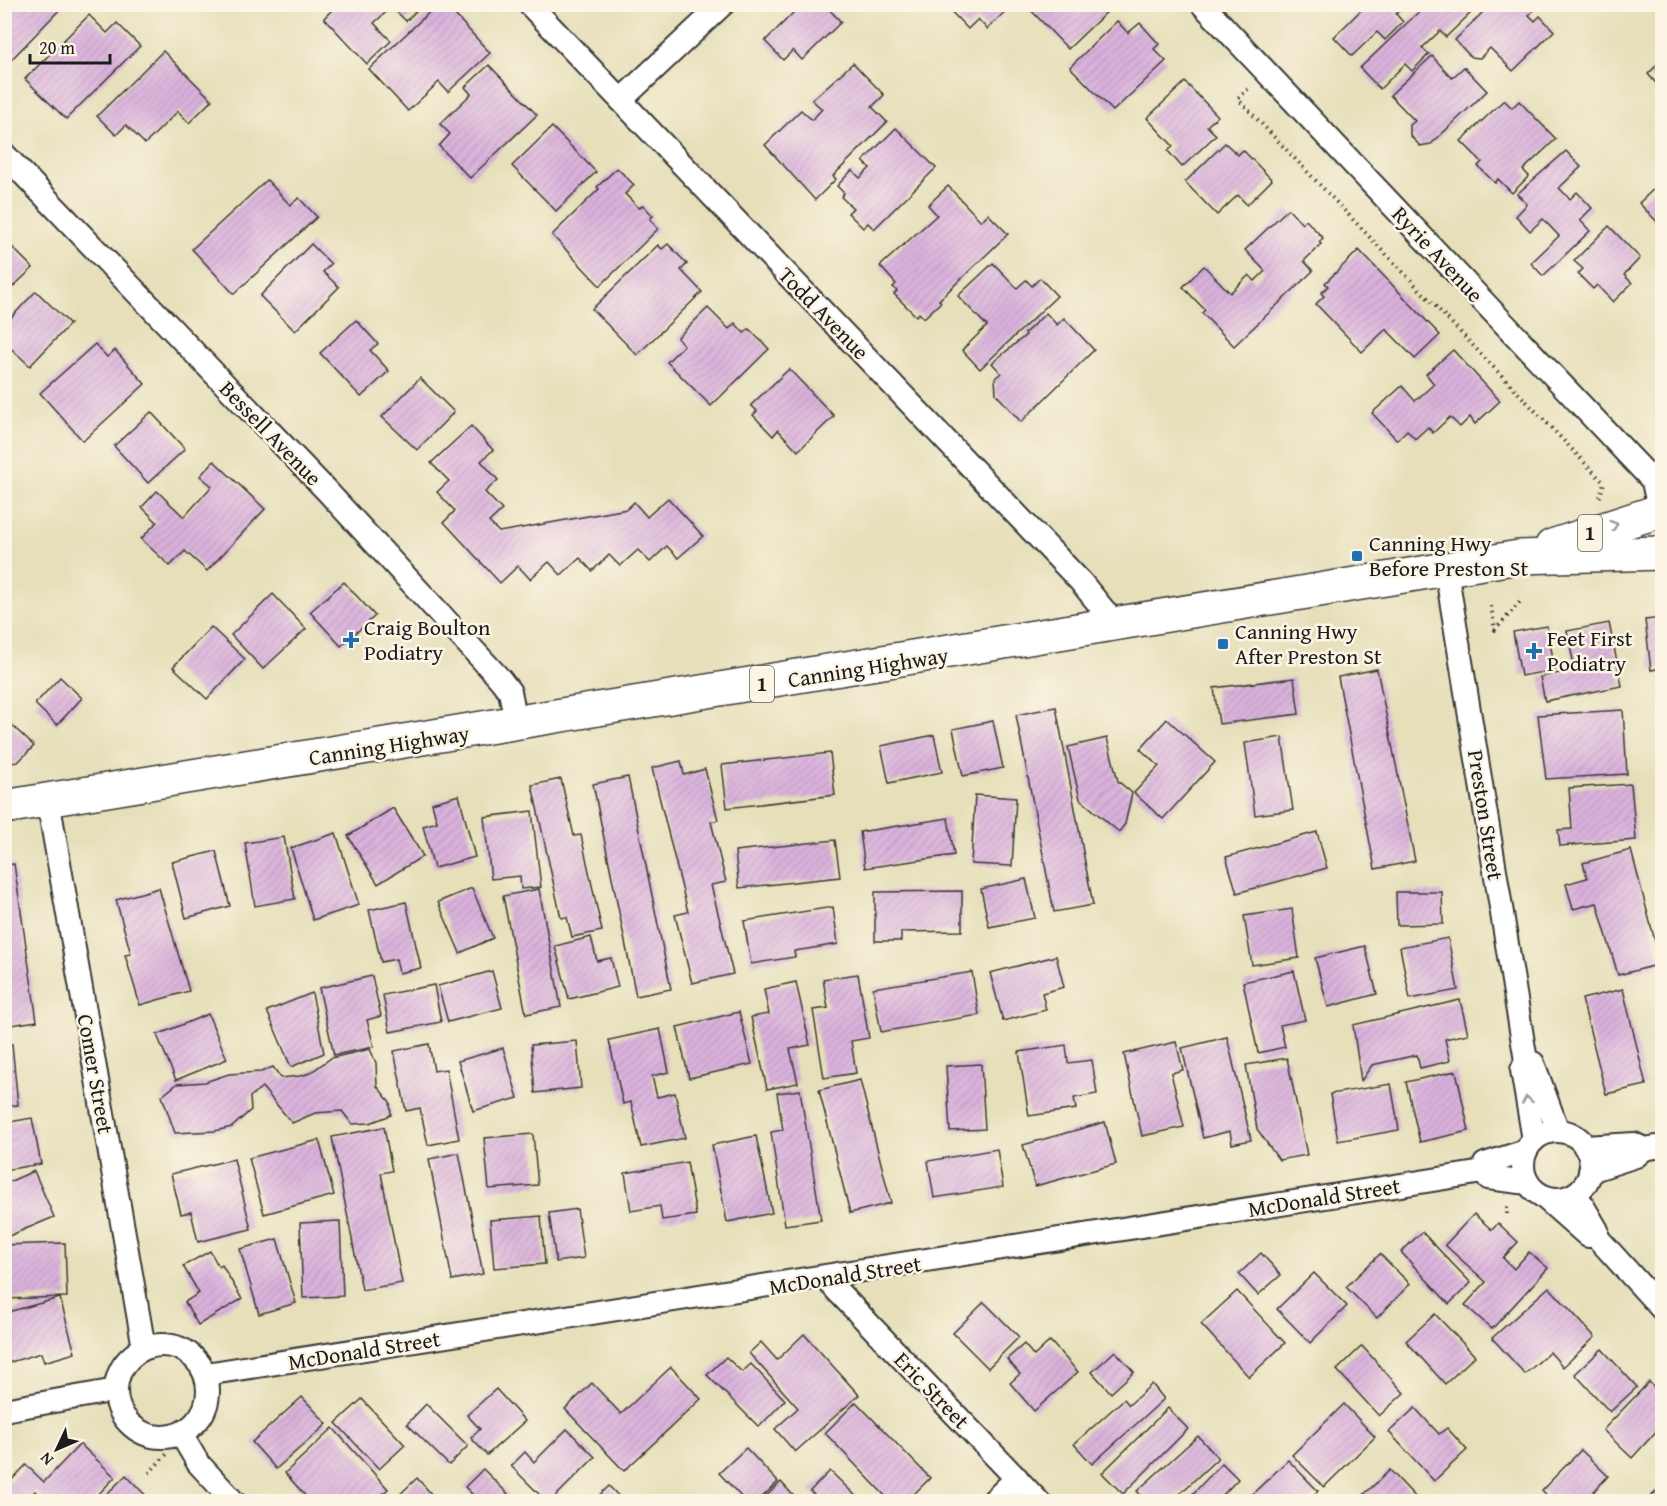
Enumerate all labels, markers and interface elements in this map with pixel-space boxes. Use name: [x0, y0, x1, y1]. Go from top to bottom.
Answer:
scale bar: [30, 27, 110, 65]
text: 20 m: [39, 34, 75, 61]
street label: Ryrie Avenue: [1385, 199, 1491, 309]
street label: Todd Avenue: [771, 259, 877, 367]
street label: Bessell Avenue: [212, 373, 330, 493]
road number: 1: [1578, 515, 1602, 551]
one-way arrow: [1608, 520, 1619, 533]
place label: Canning Hwy Before Preston St: [1369, 527, 1529, 584]
marker: Canning Hwy Before Preston St: [1350, 549, 1364, 563]
place label: Craig Boulton Podiatry: [364, 611, 491, 668]
place label: Canning Hwy After Preston St: [1235, 615, 1382, 672]
place label: Feet First Podiatry: [1547, 622, 1633, 679]
marker: Craig Boulton Podiatry: [342, 631, 360, 649]
marker: Canning Hwy After Preston St: [1216, 637, 1230, 651]
street label: Canning Highway: [785, 639, 951, 695]
marker: Feet First Podiatry: [1525, 642, 1543, 660]
road number: 1: [750, 666, 774, 702]
street label: Canning Highway: [306, 717, 472, 773]
street label: Preston Street: [1460, 748, 1512, 883]
street label: Comer Street: [70, 1012, 122, 1137]
one-way arrow: [1521, 1096, 1534, 1106]
street label: McDonald Street: [1246, 1169, 1403, 1225]
street label: McDonald Street: [767, 1247, 924, 1303]
street label: McDonald Street: [286, 1322, 443, 1378]
street label: Eric Street: [887, 1344, 977, 1436]
north arrow: [27, 1419, 87, 1479]
text: N: [34, 1447, 59, 1472]

